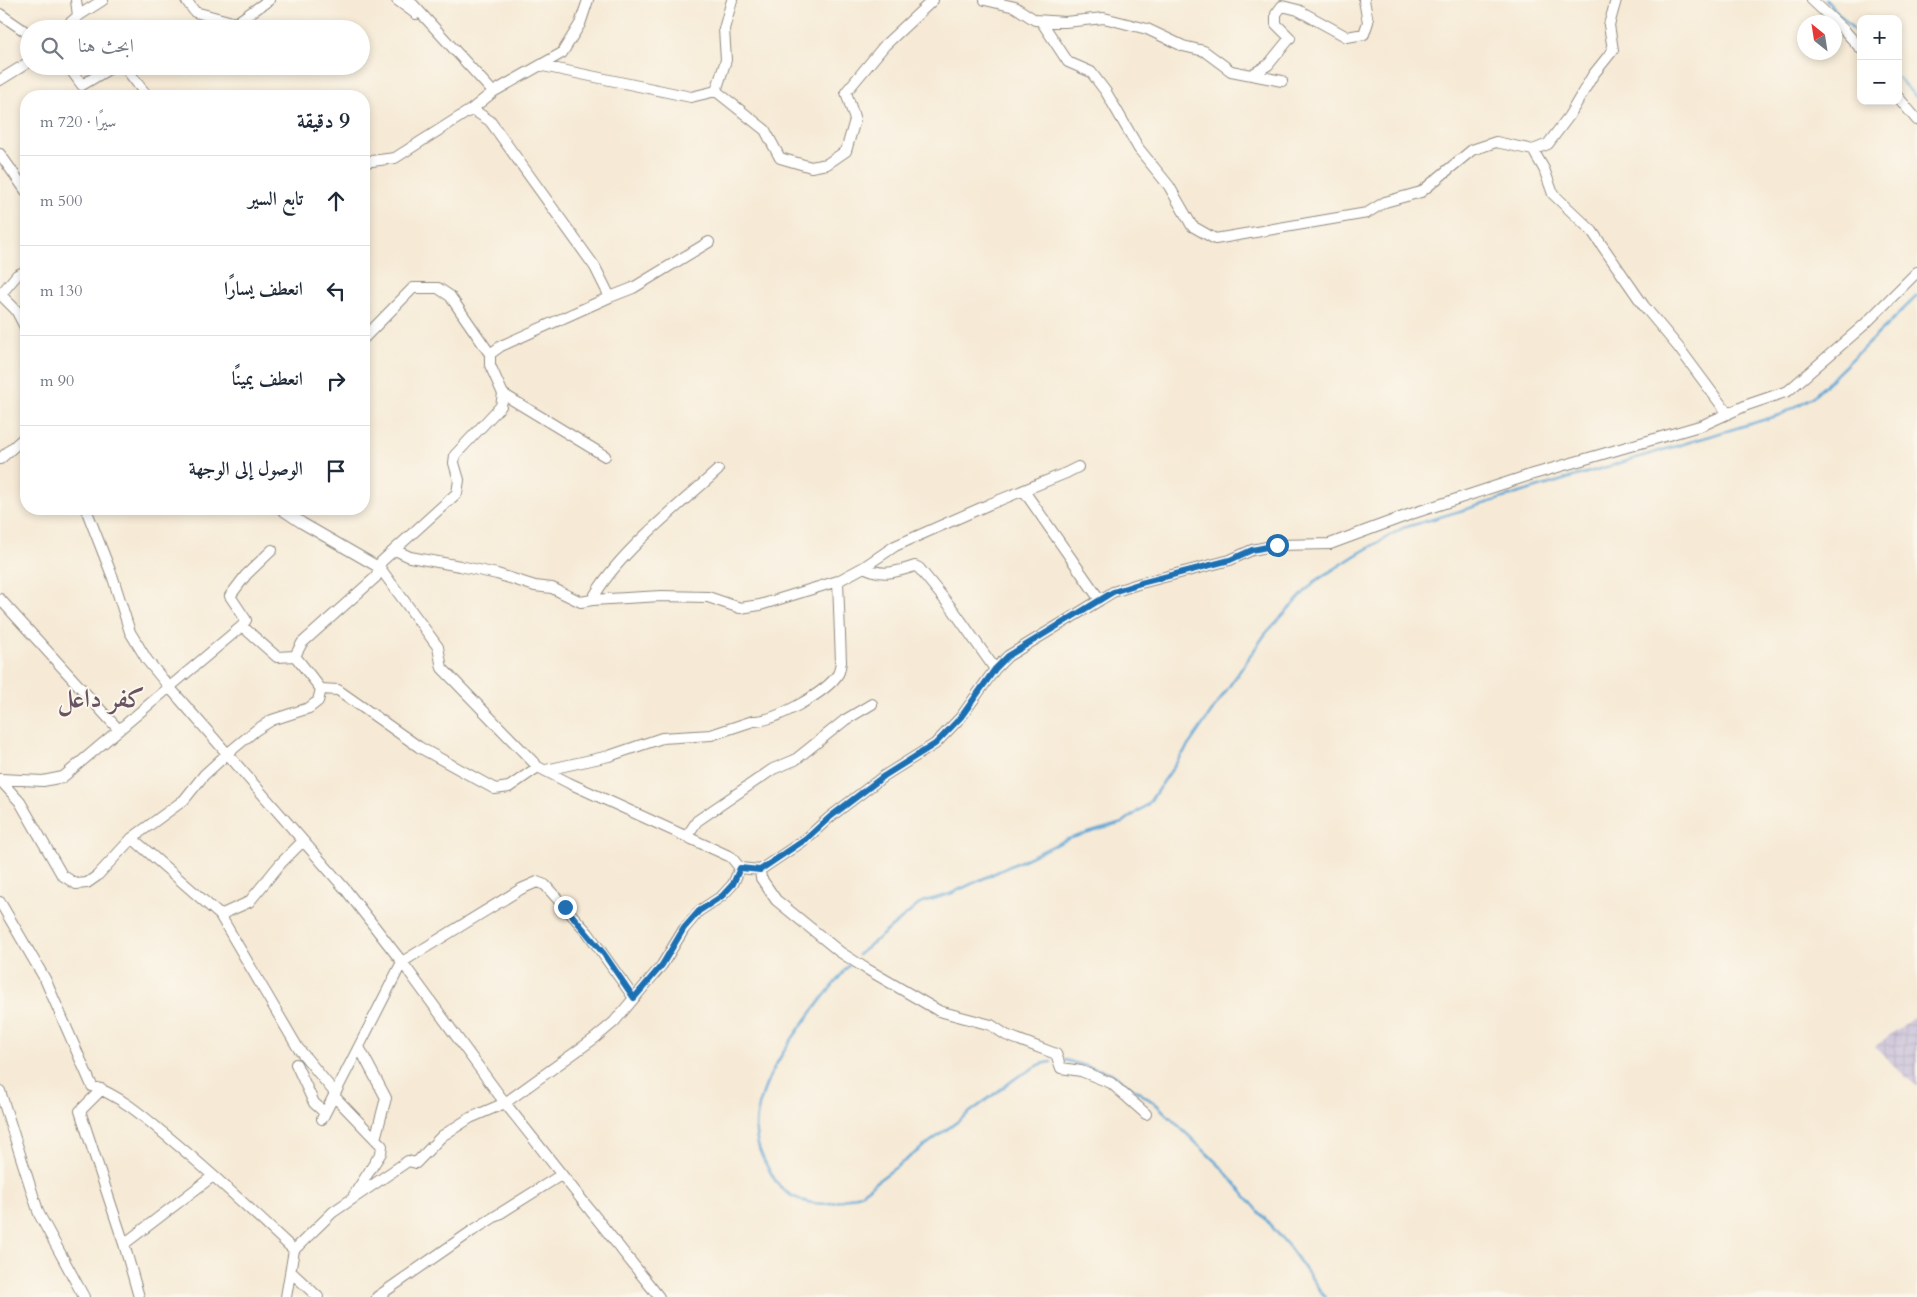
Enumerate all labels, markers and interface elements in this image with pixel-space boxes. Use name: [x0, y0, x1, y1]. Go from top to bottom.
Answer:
north arrow: [1797, 15, 1842, 60]
map controls: [1857, 15, 1902, 105]
button: +: [1857, 15, 1902, 60]
search box: [20, 20, 370, 75]
text: ابحث هنا: [78, 33, 134, 59]
icon: search: [38, 34, 66, 62]
button: −: [1857, 60, 1902, 105]
text: 9 دقيقة: [297, 107, 350, 136]
text: سيرًا · 720 m: [40, 111, 116, 133]
text: تابع السير: [248, 186, 303, 212]
icon: ahead: [322, 187, 350, 215]
text: 500 m: [40, 190, 82, 212]
text: انعطف يسارًا: [224, 276, 303, 302]
icon: left: [322, 277, 350, 305]
text: 130 m: [40, 280, 82, 302]
text: انعطف يمينًا: [232, 366, 303, 392]
icon: right: [322, 367, 350, 395]
text: 90 m: [40, 370, 74, 392]
text: الوصول إلى الوجهة: [189, 456, 303, 482]
icon: arrive: [322, 457, 350, 485]
route start: [1266, 534, 1289, 557]
district label: كفر داعل: [57, 681, 145, 717]
route end: [554, 896, 577, 919]

